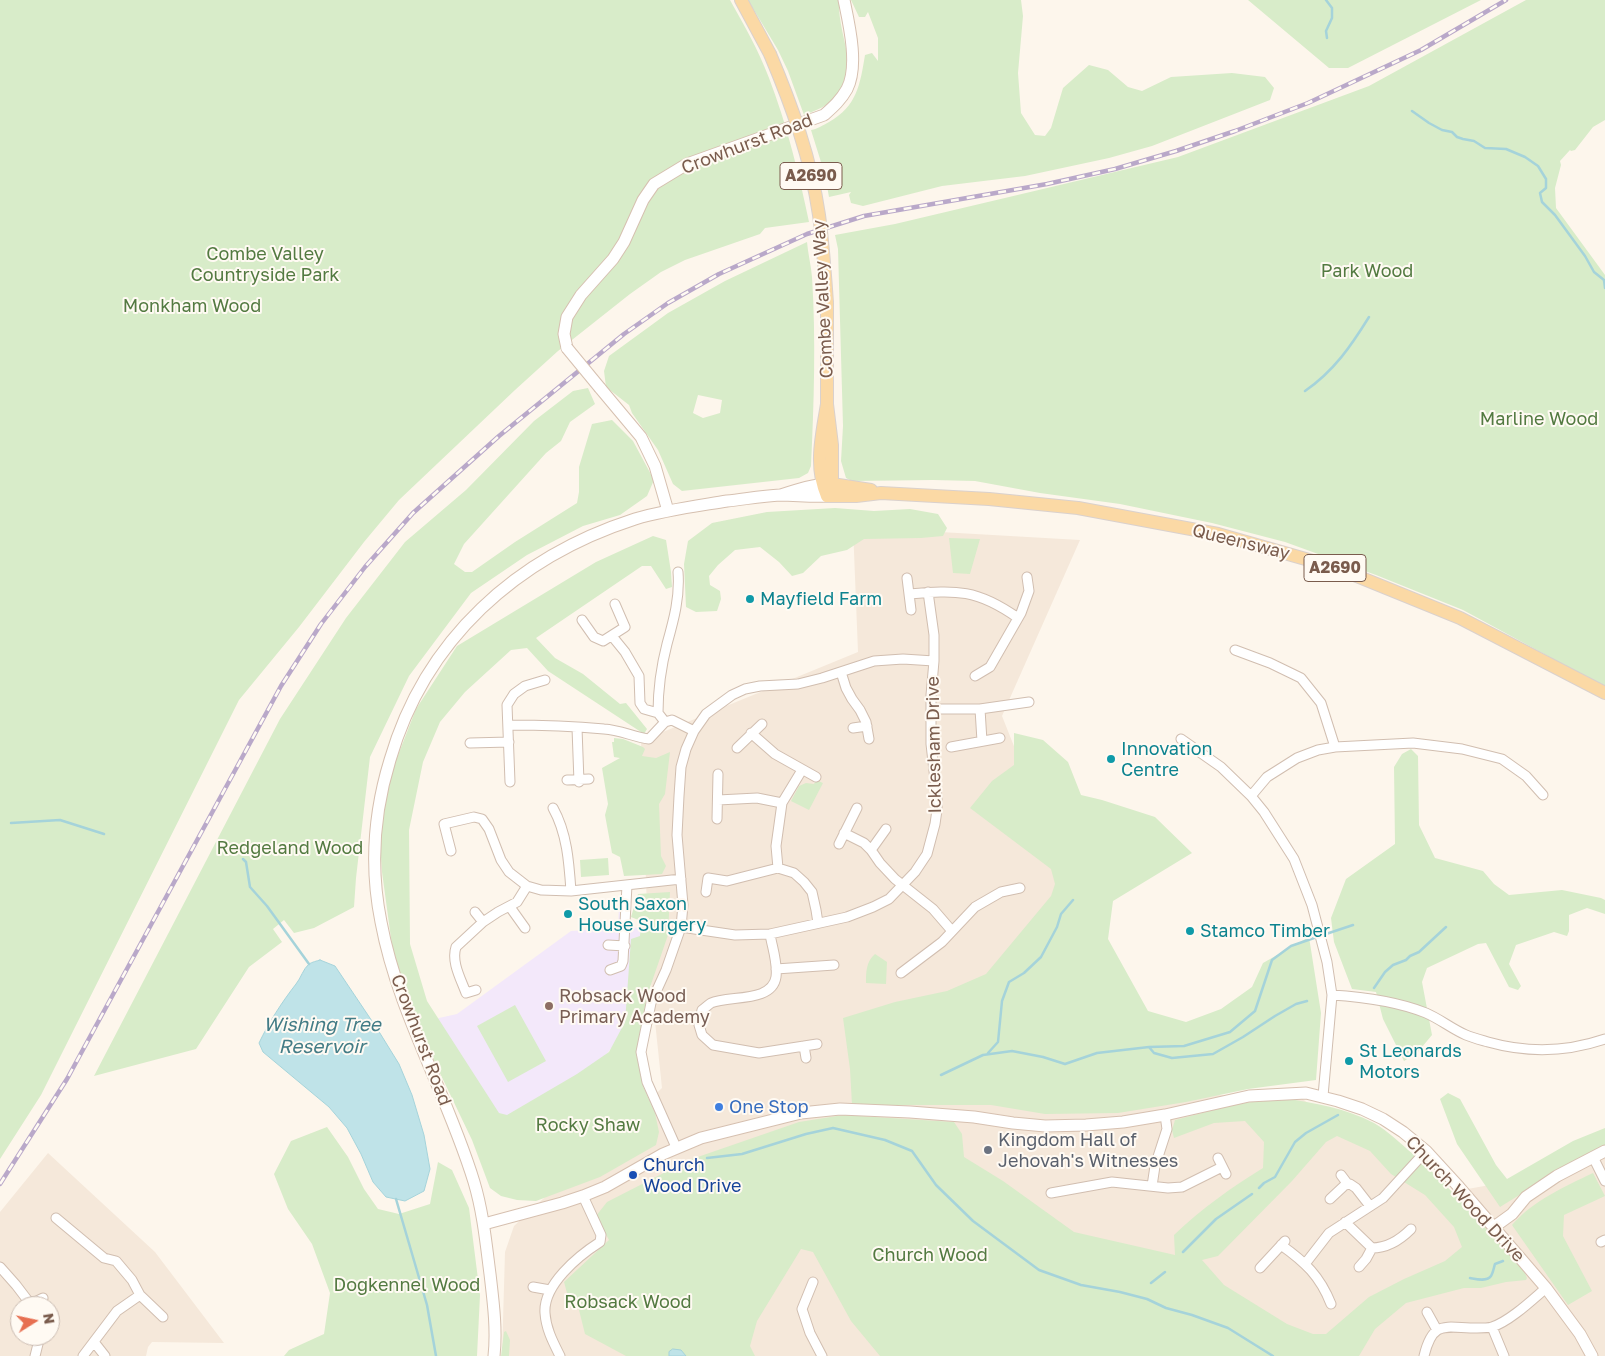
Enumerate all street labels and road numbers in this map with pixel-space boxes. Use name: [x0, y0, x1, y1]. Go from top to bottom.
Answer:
street label: Crowhurst Road: [678, 109, 816, 179]
road number: A2690: [780, 162, 842, 190]
street label: Combe Valley Way: [808, 219, 838, 379]
street label: Queensway: [1190, 519, 1292, 565]
road number: A2690: [1304, 554, 1366, 582]
street label: Icklesham Drive: [922, 676, 946, 814]
street label: Crowhurst Road: [386, 971, 456, 1109]
street label: Church Wood Drive: [1401, 1131, 1529, 1267]

